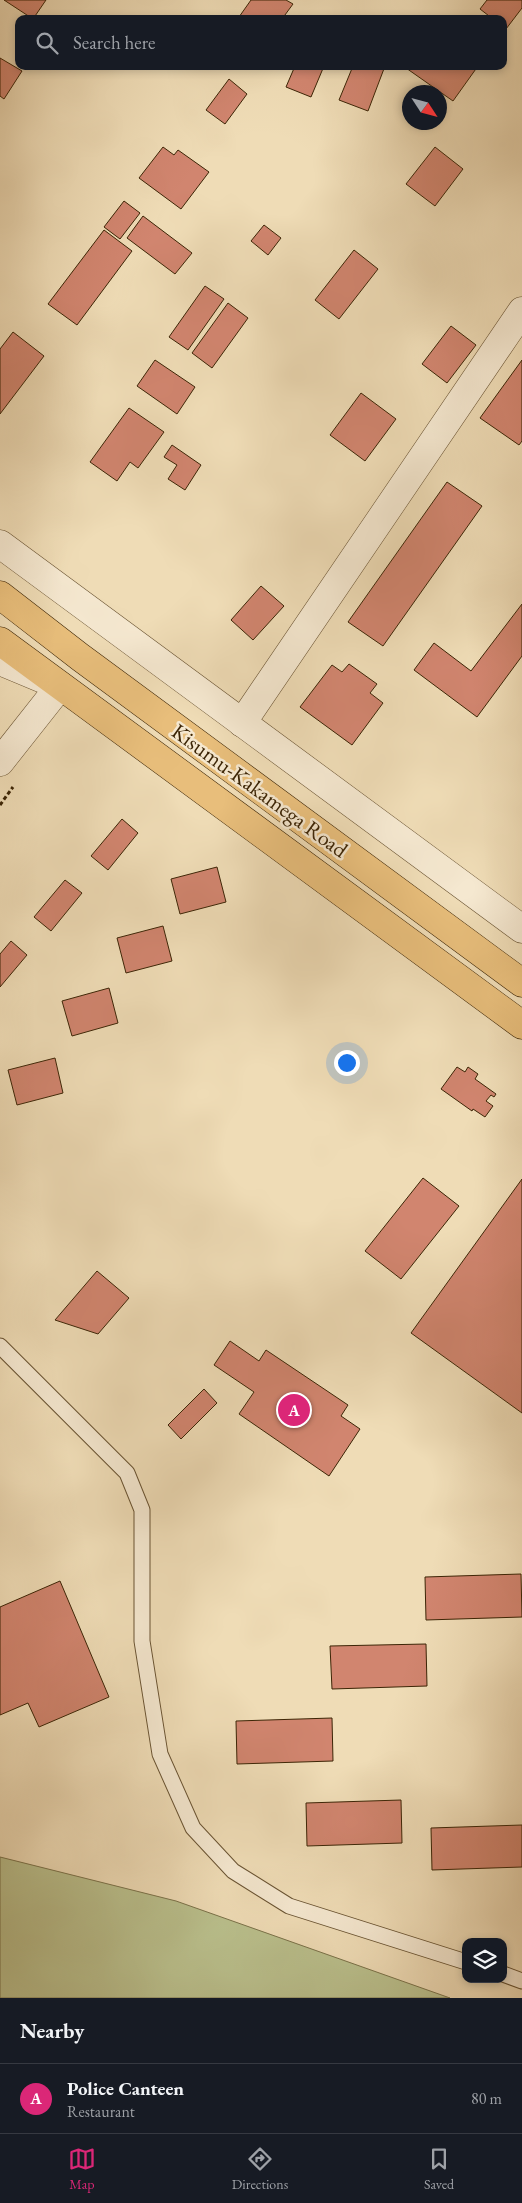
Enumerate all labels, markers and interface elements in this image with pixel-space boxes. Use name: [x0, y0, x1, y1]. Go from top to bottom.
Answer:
search box: [15, 15, 507, 70]
icon: search: [33, 29, 61, 57]
text: Search here: [73, 30, 155, 55]
north arrow: [402, 85, 447, 130]
street label: Kisumu-Kakamega Road: [166, 717, 354, 865]
your location: [334, 1050, 360, 1076]
pin: A: [278, 1391, 310, 1429]
map controls: [462, 1938, 507, 1983]
button: layers: [462, 1938, 507, 1983]
text: Nearby: [20, 2017, 84, 2044]
text: Police Canteen: [67, 2076, 184, 2101]
text: A: [30, 2088, 42, 2109]
text: 80 m: [471, 2088, 502, 2109]
text: Restaurant: [67, 2101, 135, 2122]
tab: Map: [68, 2145, 96, 2193]
tab: Directions: [232, 2145, 288, 2193]
tab: Saved: [424, 2145, 454, 2193]

